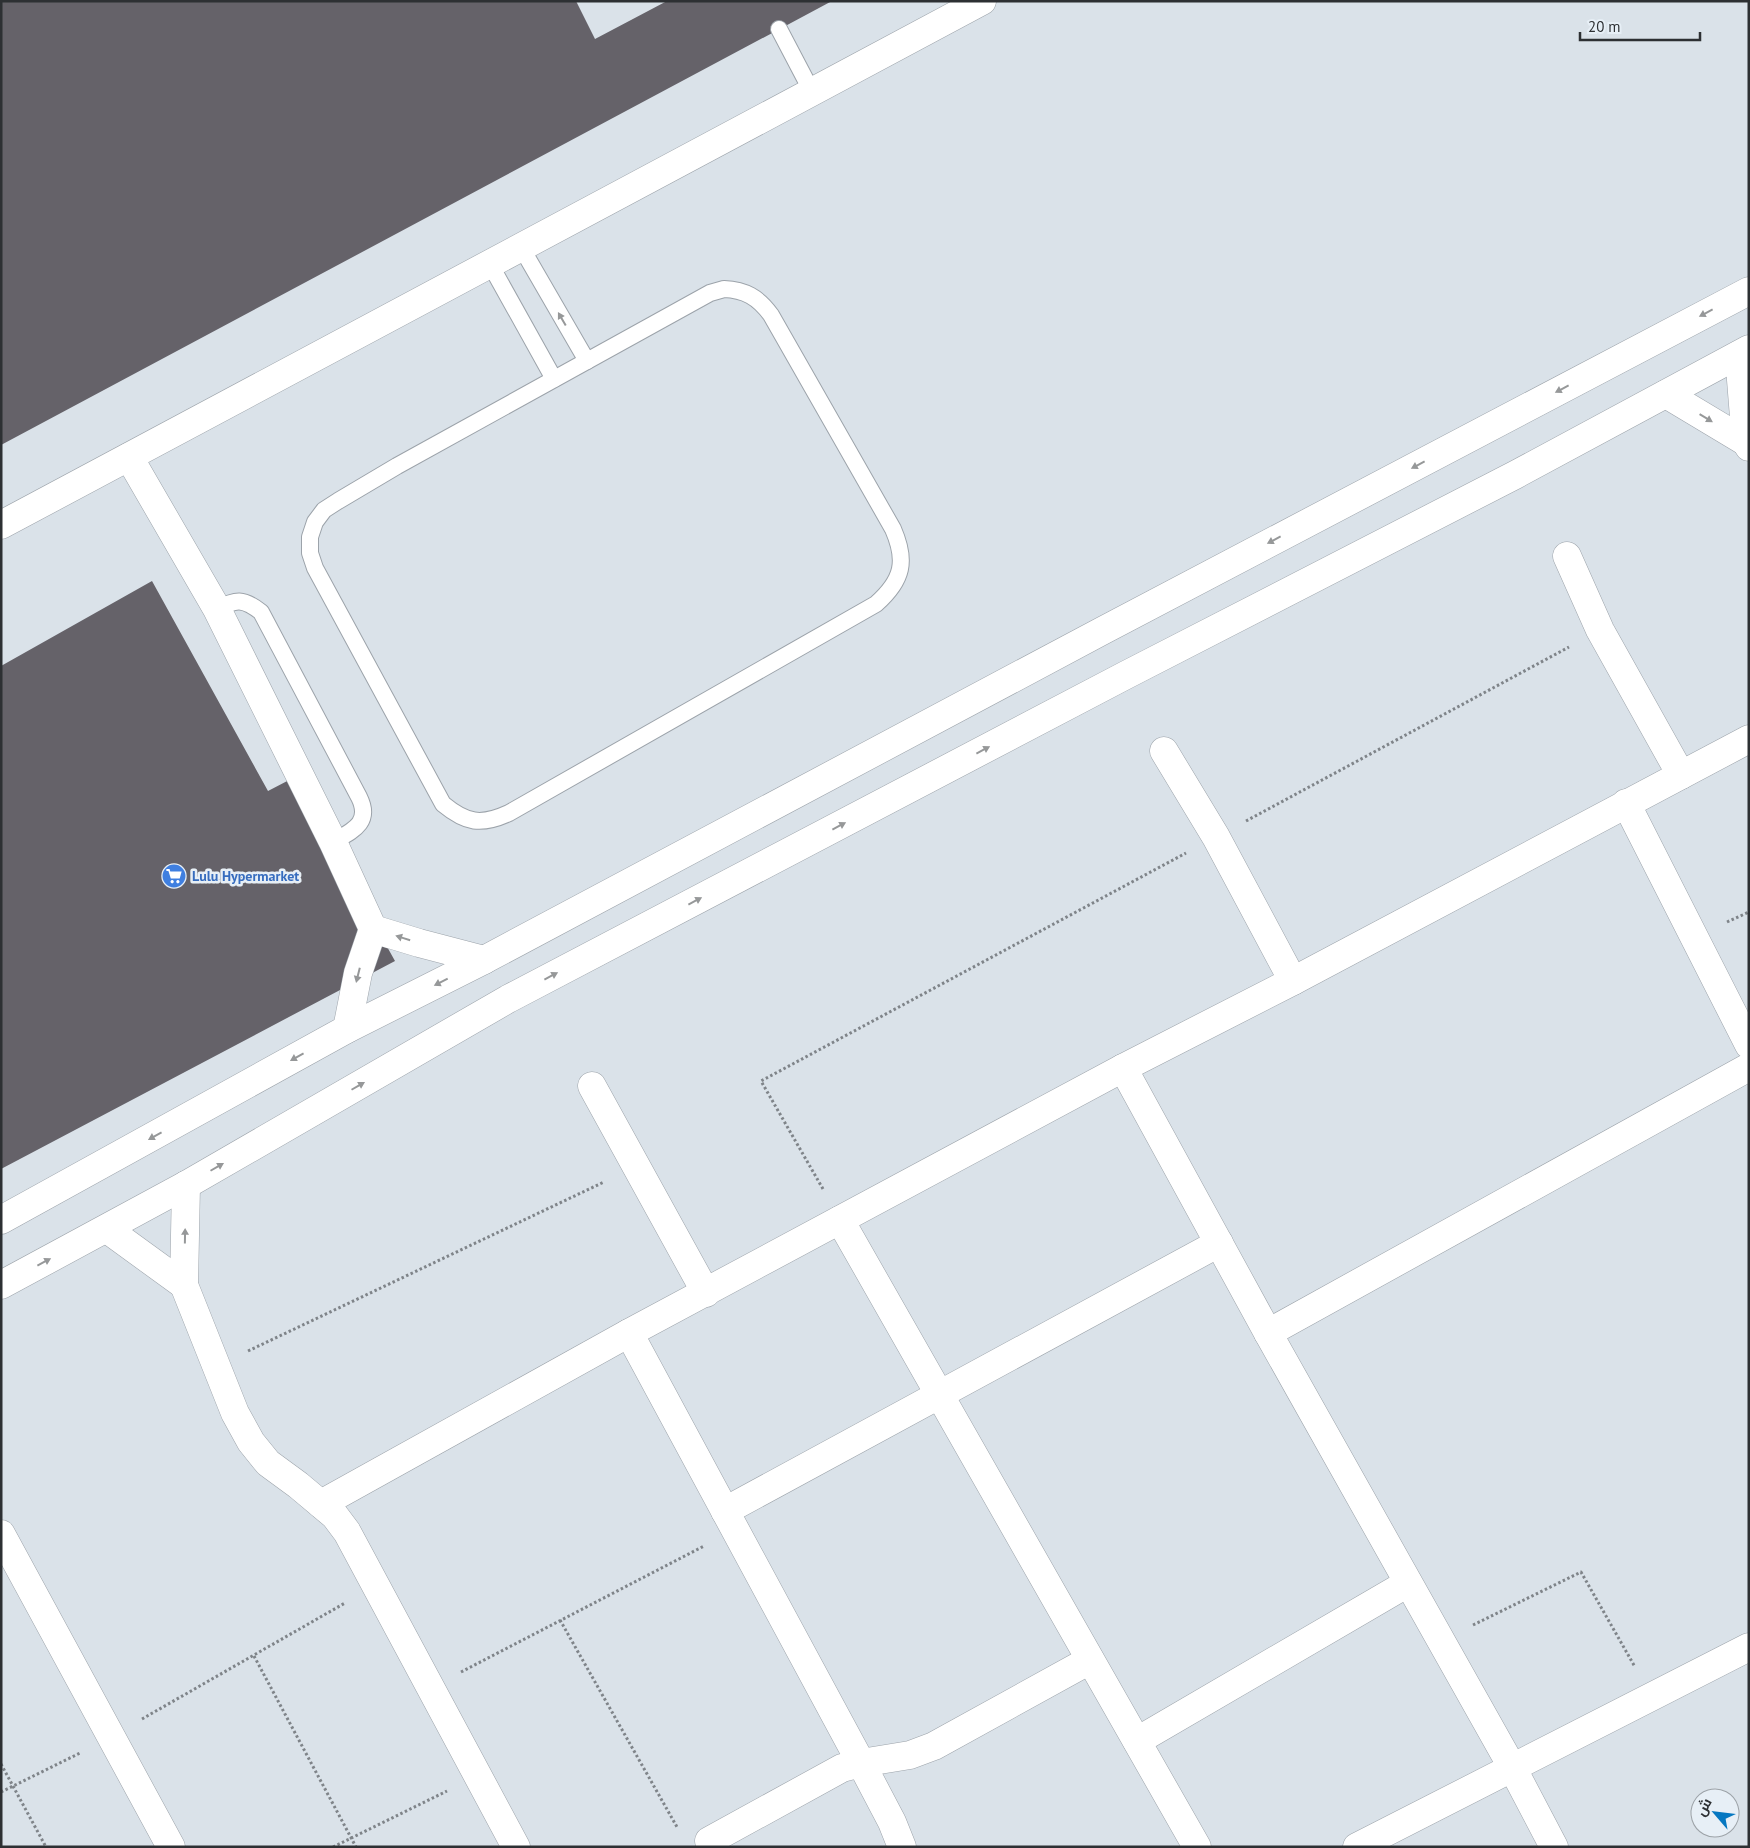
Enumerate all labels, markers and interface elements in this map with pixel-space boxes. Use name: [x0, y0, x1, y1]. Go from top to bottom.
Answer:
scale bar: [1580, 10, 1700, 42]
text: 20 m: [1588, 17, 1621, 36]
one-way arrow: [1699, 309, 1712, 318]
one-way arrow: [558, 312, 567, 325]
one-way arrow: [1554, 385, 1569, 393]
one-way arrow: [1700, 414, 1713, 423]
one-way arrow: [1411, 460, 1425, 469]
one-way arrow: [1267, 536, 1281, 545]
one-way arrow: [976, 746, 990, 754]
one-way arrow: [832, 822, 846, 830]
supermarket icon: Lulu Hypermarket: [161, 863, 187, 889]
place label: Lulu Hypermarket: [192, 867, 299, 885]
one-way arrow: [688, 897, 702, 905]
one-way arrow: [396, 934, 411, 941]
one-way arrow: [354, 968, 362, 983]
one-way arrow: [544, 972, 558, 980]
one-way arrow: [434, 978, 448, 986]
one-way arrow: [290, 1052, 303, 1061]
one-way arrow: [351, 1081, 364, 1090]
one-way arrow: [147, 1132, 162, 1140]
one-way arrow: [210, 1163, 225, 1171]
one-way arrow: [181, 1228, 189, 1244]
one-way arrow: [38, 1258, 51, 1267]
north arrow: [1690, 1788, 1740, 1838]
text: ش: [1691, 1795, 1716, 1819]

